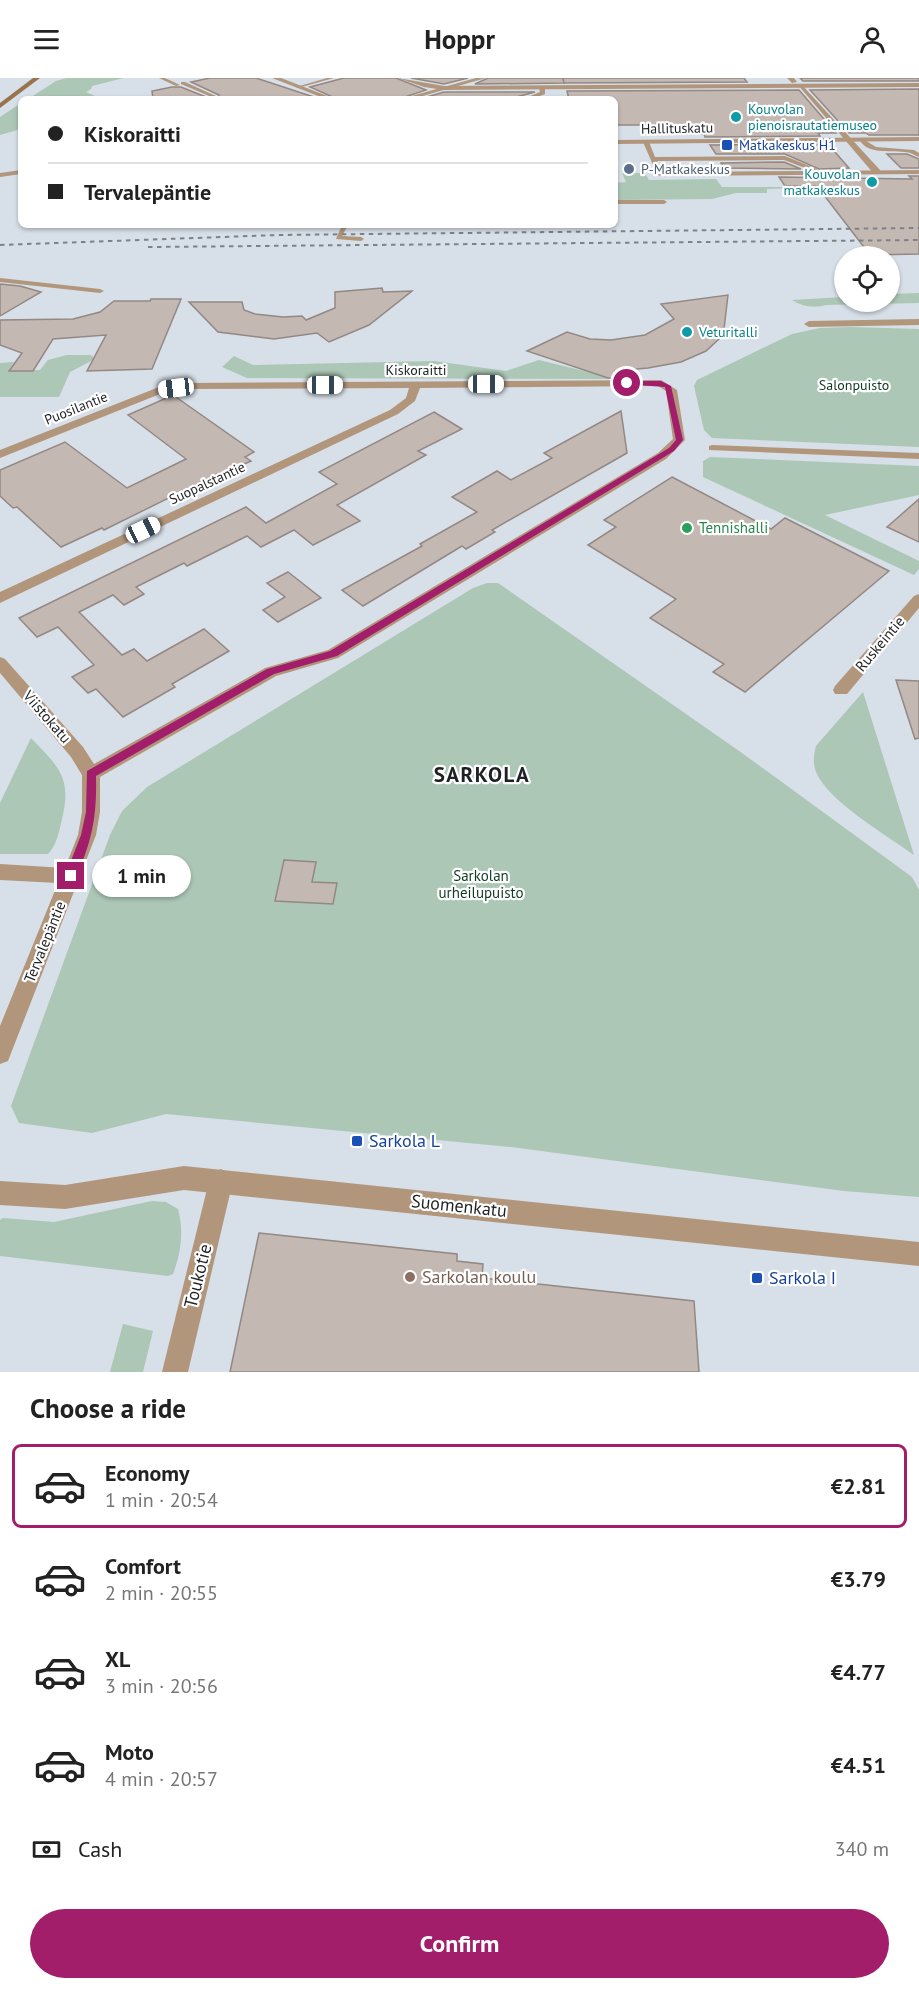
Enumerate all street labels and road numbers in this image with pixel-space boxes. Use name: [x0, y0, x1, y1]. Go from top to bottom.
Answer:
street label: Hallituskatu: [641, 118, 713, 138]
street label: Kiskoraitti: [386, 361, 446, 379]
street label: Puosilantie: [42, 387, 110, 429]
street label: Suopalstantie: [166, 458, 248, 508]
street label: Ruskeintie: [851, 612, 908, 675]
street label: Viistokatu: [19, 686, 75, 747]
street label: Tervalepäntie: [20, 898, 70, 985]
street label: Suomenkatu: [410, 1189, 508, 1222]
street label: Toukotie: [178, 1241, 217, 1310]

